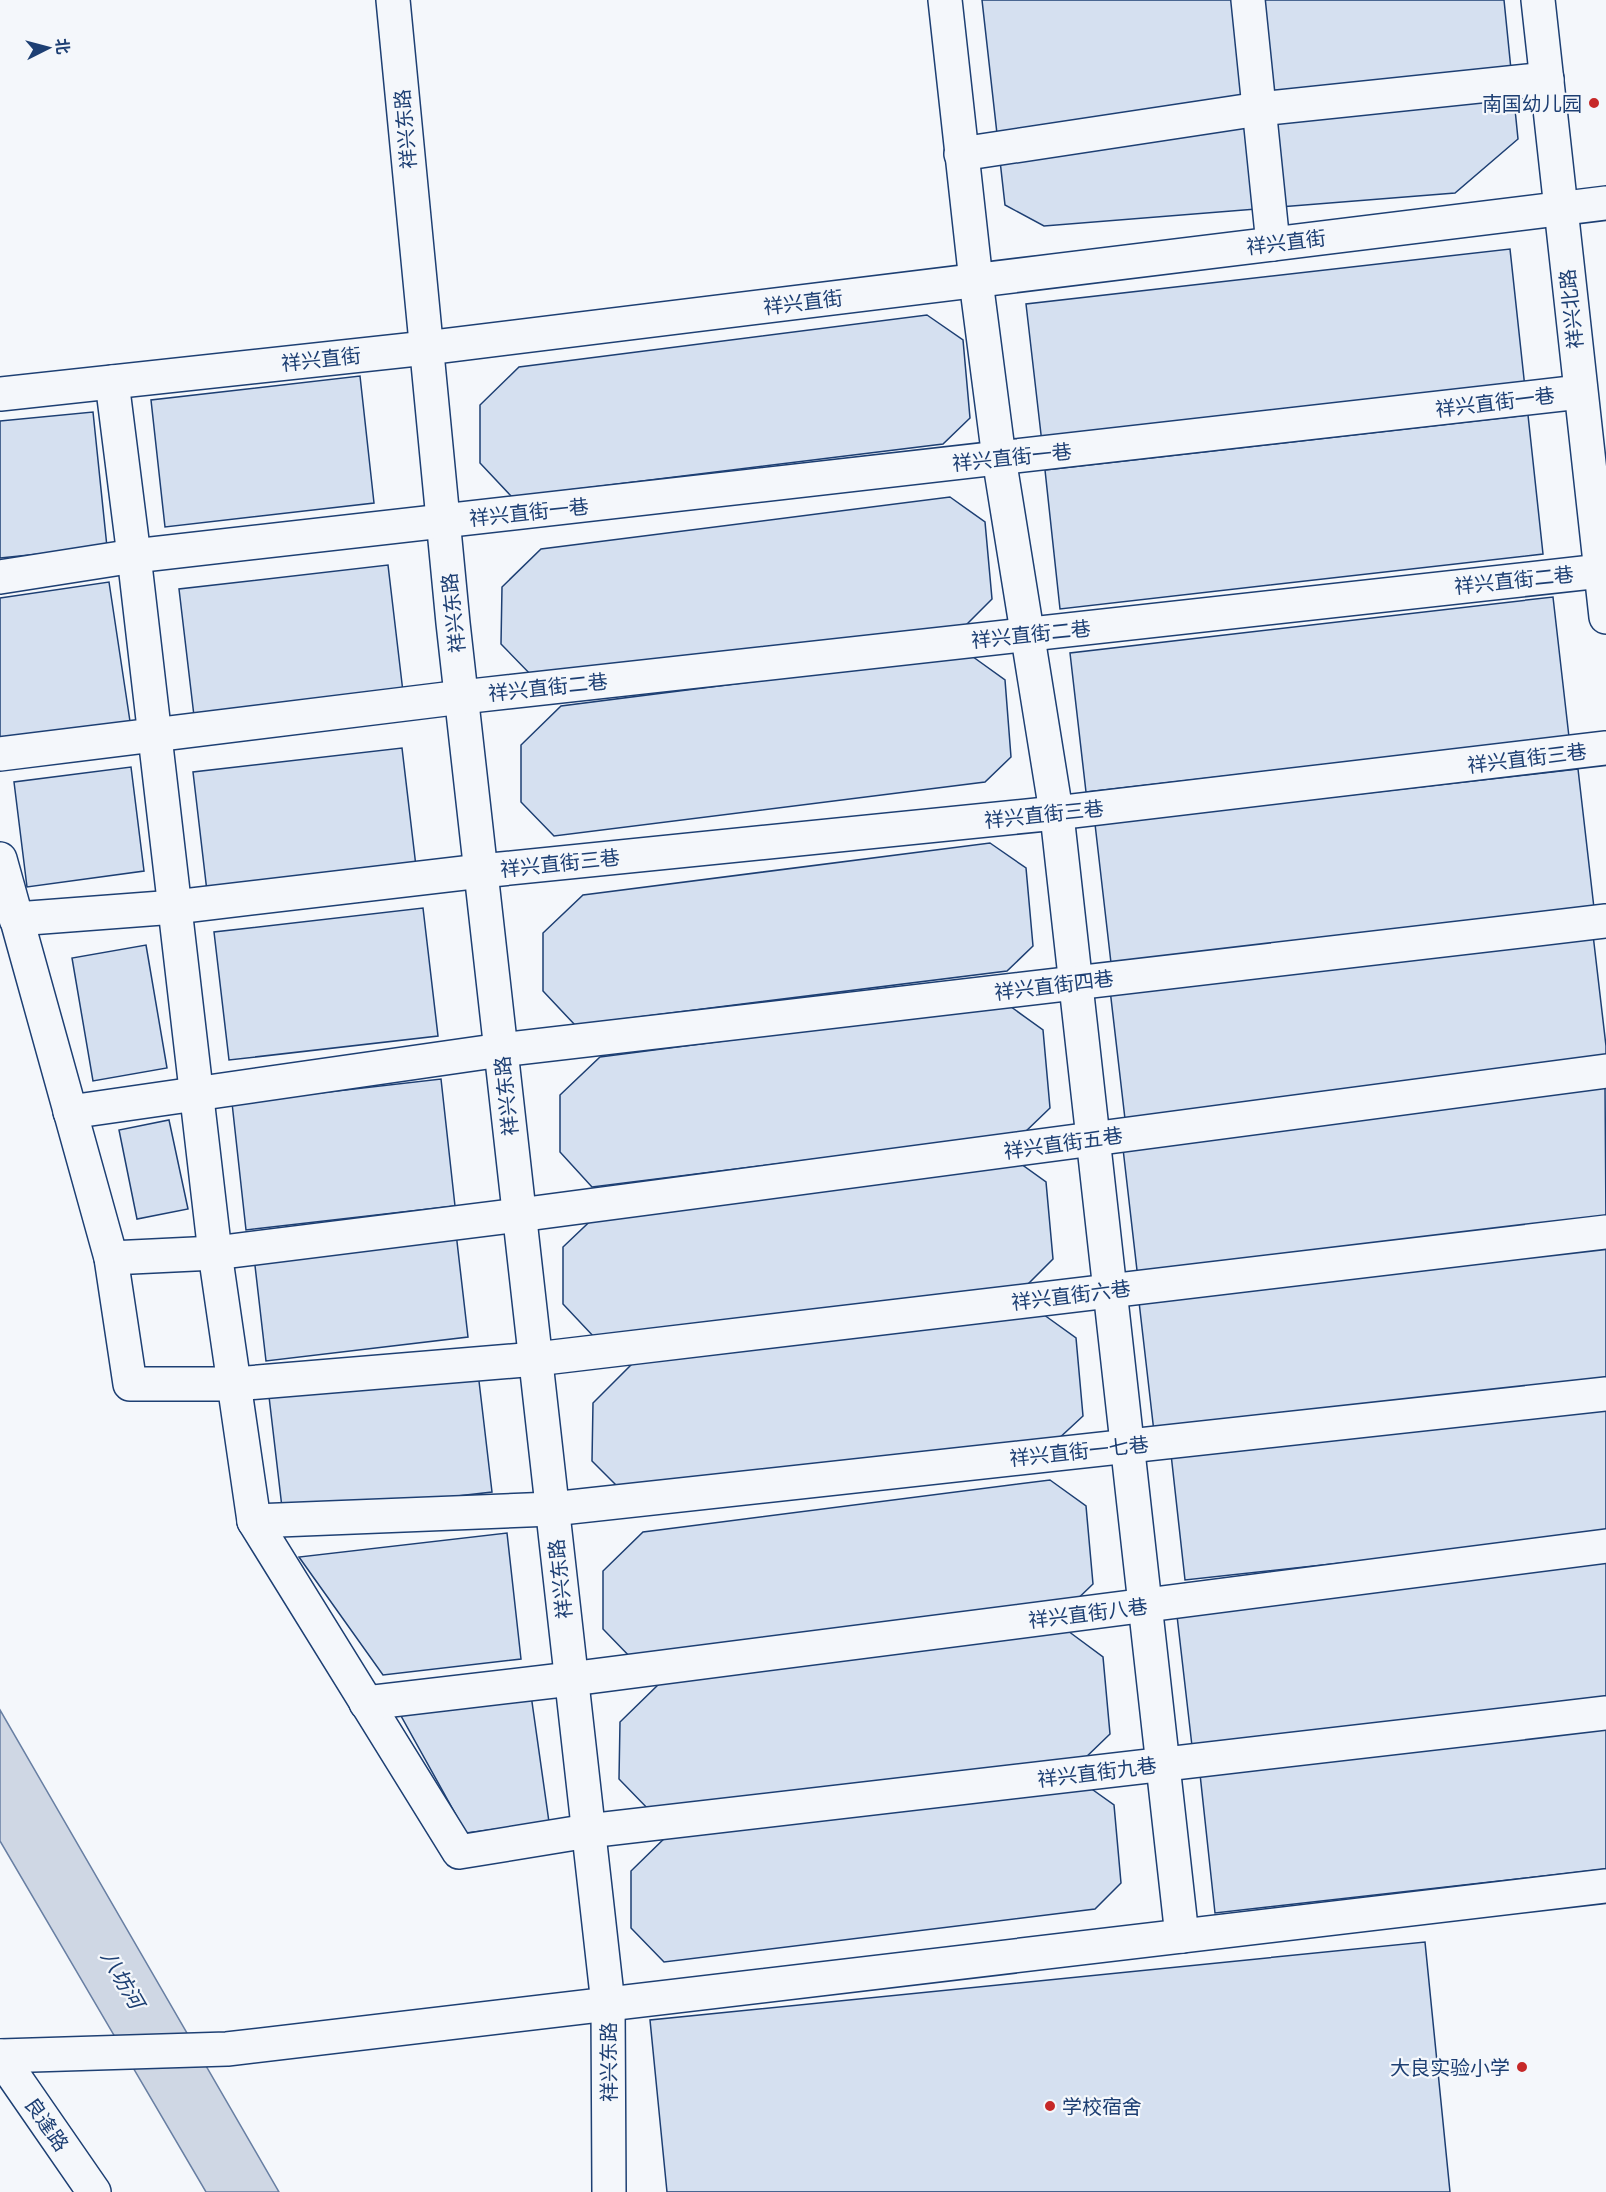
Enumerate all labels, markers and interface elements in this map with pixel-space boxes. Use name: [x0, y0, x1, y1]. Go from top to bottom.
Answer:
north arrow: [18, 18, 78, 78]
text: 北: [51, 37, 75, 56]
street label: 祥兴东路: [388, 88, 422, 170]
place label: 南国幼儿园: [1482, 90, 1582, 117]
marker: 南国幼儿园: [1587, 96, 1601, 110]
street label: 祥兴直街: [1245, 224, 1327, 260]
street label: 祥兴北路: [1553, 268, 1589, 350]
street label: 祥兴直街: [762, 284, 844, 320]
street label: 祥兴直街: [280, 341, 362, 377]
street label: 祥兴直街一巷: [1434, 381, 1556, 423]
street label: 祥兴直街一巷: [951, 437, 1073, 477]
street label: 祥兴直街一巷: [468, 492, 590, 532]
street label: 祥兴直街二巷: [1453, 560, 1575, 600]
street label: 祥兴东路: [435, 572, 471, 654]
street label: 祥兴直街二巷: [970, 614, 1092, 654]
street label: 祥兴直街二巷: [487, 667, 609, 707]
street label: 祥兴直街三巷: [1466, 737, 1588, 779]
street label: 祥兴直街三巷: [983, 794, 1105, 834]
street label: 祥兴直街三巷: [499, 843, 621, 883]
street label: 祥兴直街四巷: [993, 964, 1115, 1006]
street label: 祥兴东路: [488, 1055, 524, 1137]
street label: 祥兴直街五巷: [1002, 1121, 1124, 1165]
street label: 祥兴直街六巷: [1010, 1274, 1132, 1316]
street label: 祥兴直街一七巷: [1008, 1430, 1150, 1472]
street label: 祥兴东路: [542, 1538, 578, 1620]
street label: 祥兴直街八巷: [1027, 1592, 1149, 1634]
street label: 祥兴直街九巷: [1036, 1751, 1158, 1793]
water label: 八坊河: [95, 1945, 153, 2017]
street label: 祥兴东路: [595, 2022, 622, 2102]
place label: 大良实验小学: [1390, 2054, 1510, 2081]
marker: 大良实验小学: [1515, 2060, 1529, 2074]
street label: 良逢路: [19, 2092, 75, 2156]
place label: 学校宿舍: [1062, 2093, 1142, 2120]
marker: 学校宿舍: [1043, 2099, 1057, 2113]

